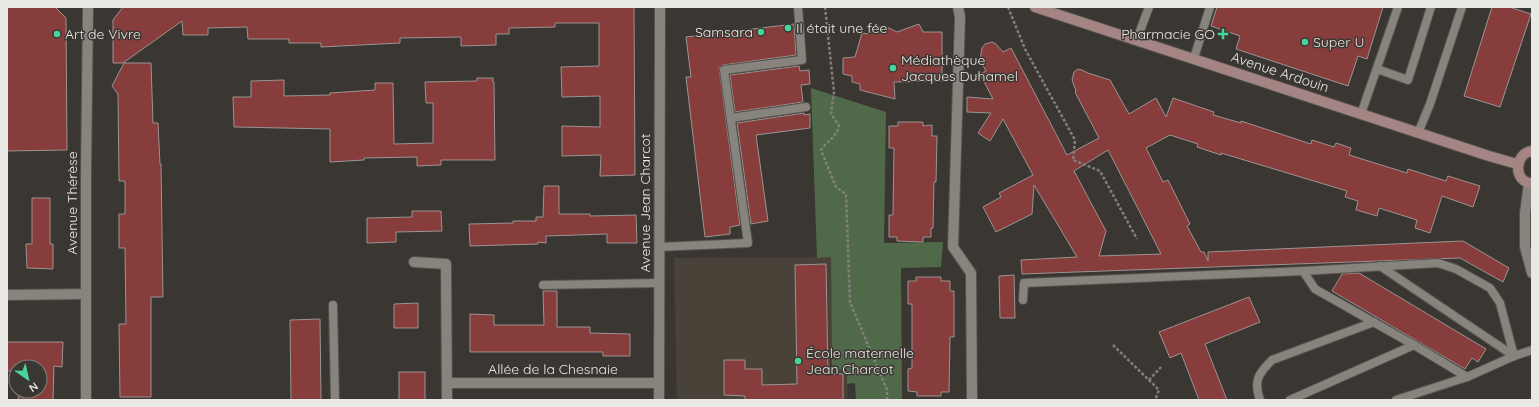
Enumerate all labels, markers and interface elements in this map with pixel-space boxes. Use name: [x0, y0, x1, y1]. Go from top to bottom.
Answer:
place label: Il était une fée: [796, 19, 887, 37]
place label: Samsara: [695, 23, 753, 41]
marker: Il était une fée: [783, 23, 793, 33]
place label: Art de Vivre: [65, 25, 141, 43]
place label: Pharmacie GO: [1121, 25, 1215, 43]
marker: Samsara: [756, 27, 766, 37]
marker: Art de Vivre: [52, 29, 62, 39]
marker: Pharmacie GO: [1218, 29, 1228, 39]
place label: Super U: [1313, 33, 1364, 51]
marker: Super U: [1300, 37, 1310, 47]
street label: Avenue Ardouin: [1229, 48, 1331, 96]
place label: Médiathèque Jacques Duhamel: [901, 51, 1018, 85]
marker: Médiathèque Jacques Duhamel: [888, 63, 898, 73]
street label: Avenue Jean Charcot: [636, 133, 654, 273]
street label: Avenue Thérèse: [63, 151, 81, 255]
place label: École maternelle Jean Charcot: [806, 344, 914, 378]
marker: École maternelle Jean Charcot: [793, 356, 803, 366]
north arrow: [8, 359, 48, 399]
street label: Allée de la Chesnaie: [488, 360, 618, 378]
text: N: [26, 379, 41, 395]

